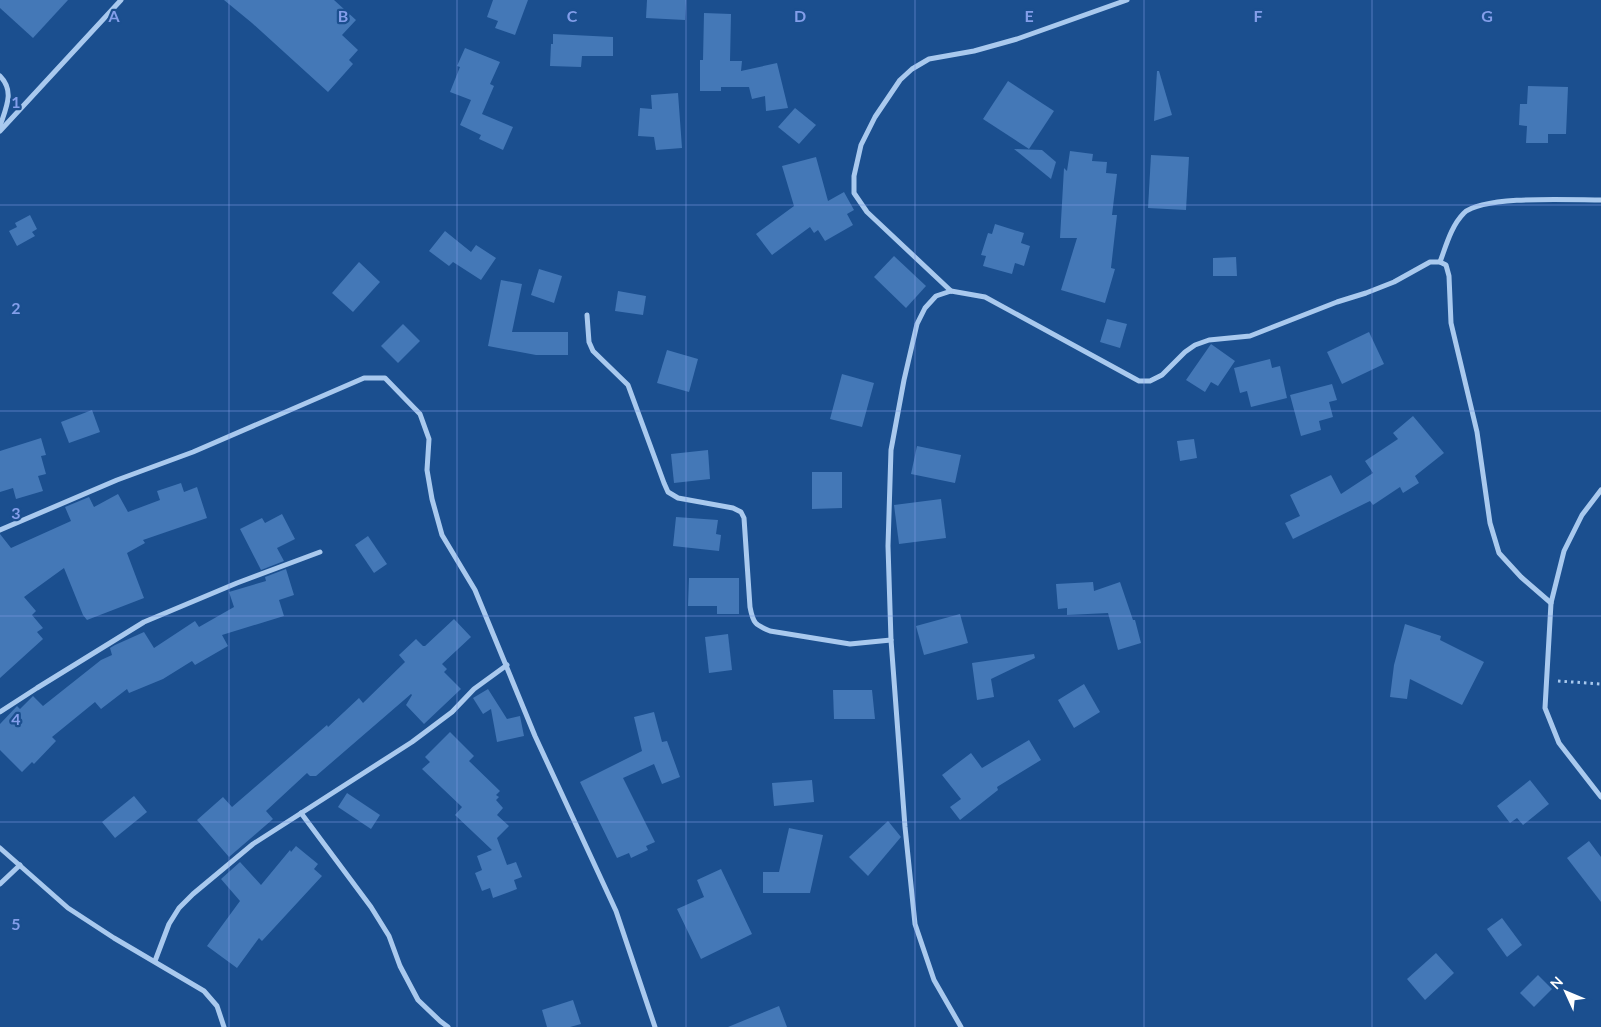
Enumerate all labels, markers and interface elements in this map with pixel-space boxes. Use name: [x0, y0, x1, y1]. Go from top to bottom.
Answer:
text: A: [107, 6, 120, 25]
text: B: [338, 6, 348, 25]
text: C: [567, 6, 578, 25]
text: D: [794, 6, 806, 25]
text: E: [1024, 6, 1034, 25]
text: F: [1253, 6, 1263, 25]
text: G: [1481, 6, 1493, 25]
text: 1: [11, 92, 21, 111]
text: 2: [11, 298, 21, 317]
text: 3: [11, 503, 21, 522]
text: 4: [11, 709, 21, 728]
text: 5: [11, 914, 21, 933]
north arrow: [1541, 967, 1591, 1017]
text: N: [1546, 973, 1566, 992]

